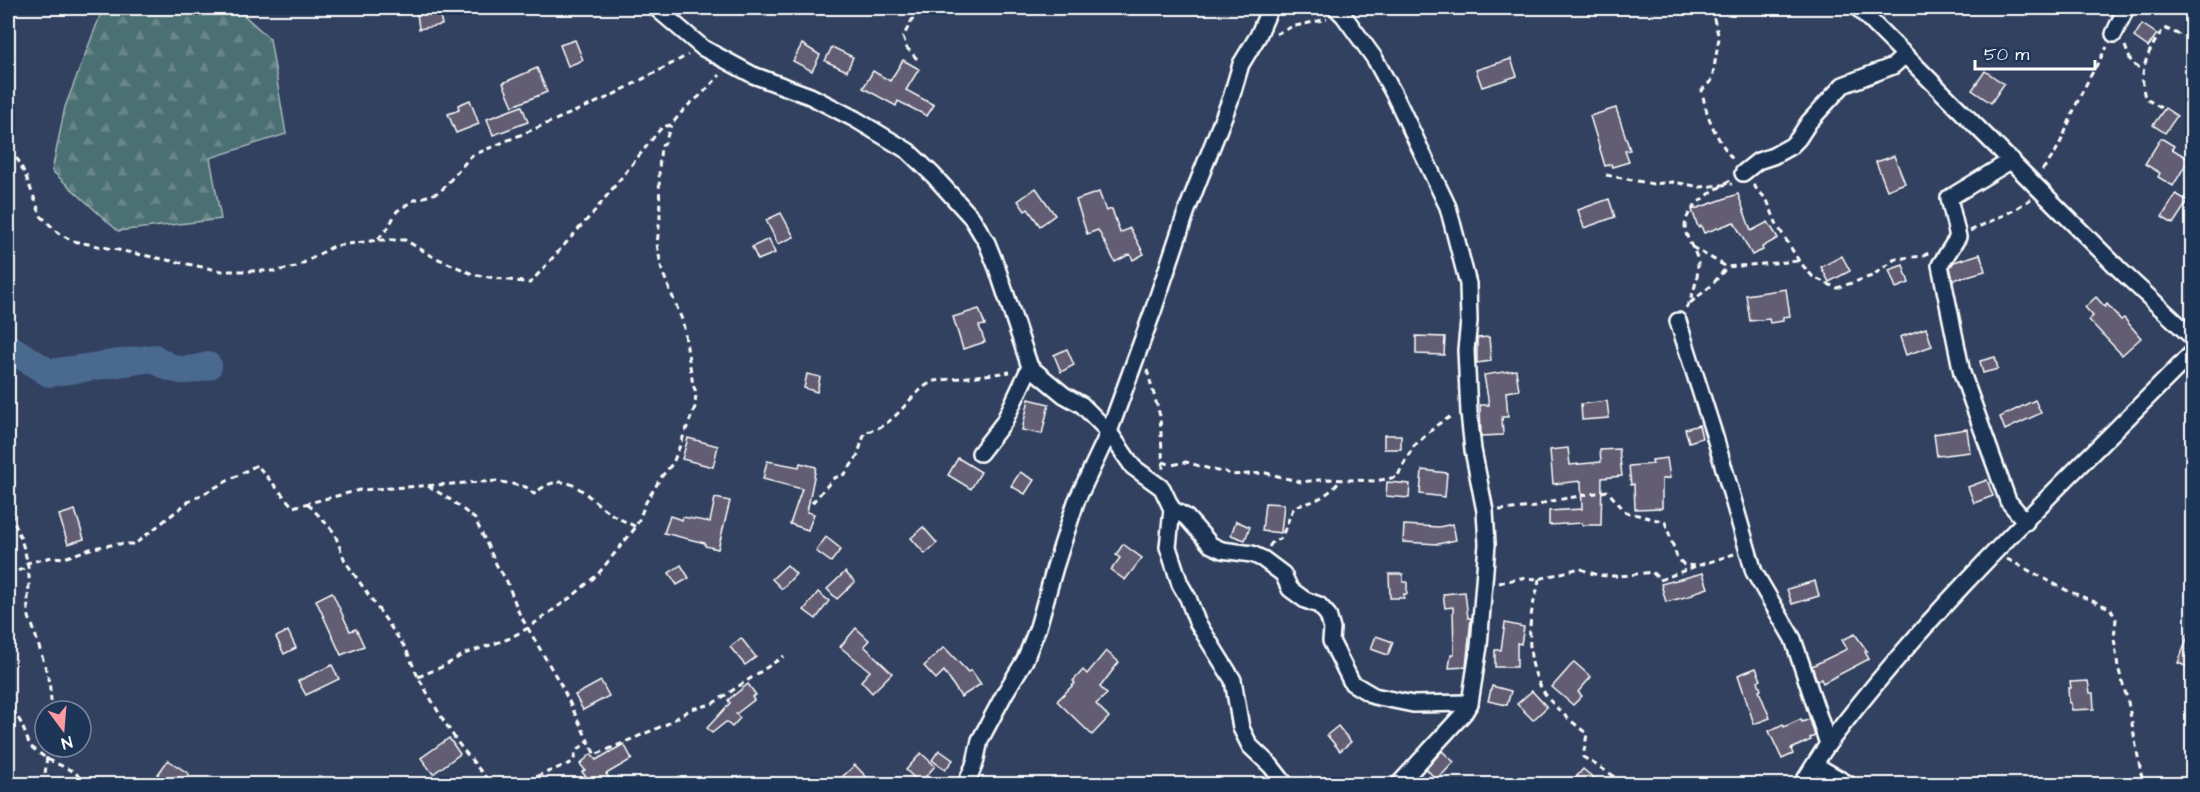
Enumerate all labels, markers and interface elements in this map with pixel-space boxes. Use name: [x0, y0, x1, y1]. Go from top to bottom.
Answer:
scale bar: [1975, 33, 2095, 71]
text: 50 m: [1984, 42, 2029, 67]
north arrow: [33, 699, 93, 759]
text: N: [59, 731, 75, 754]

